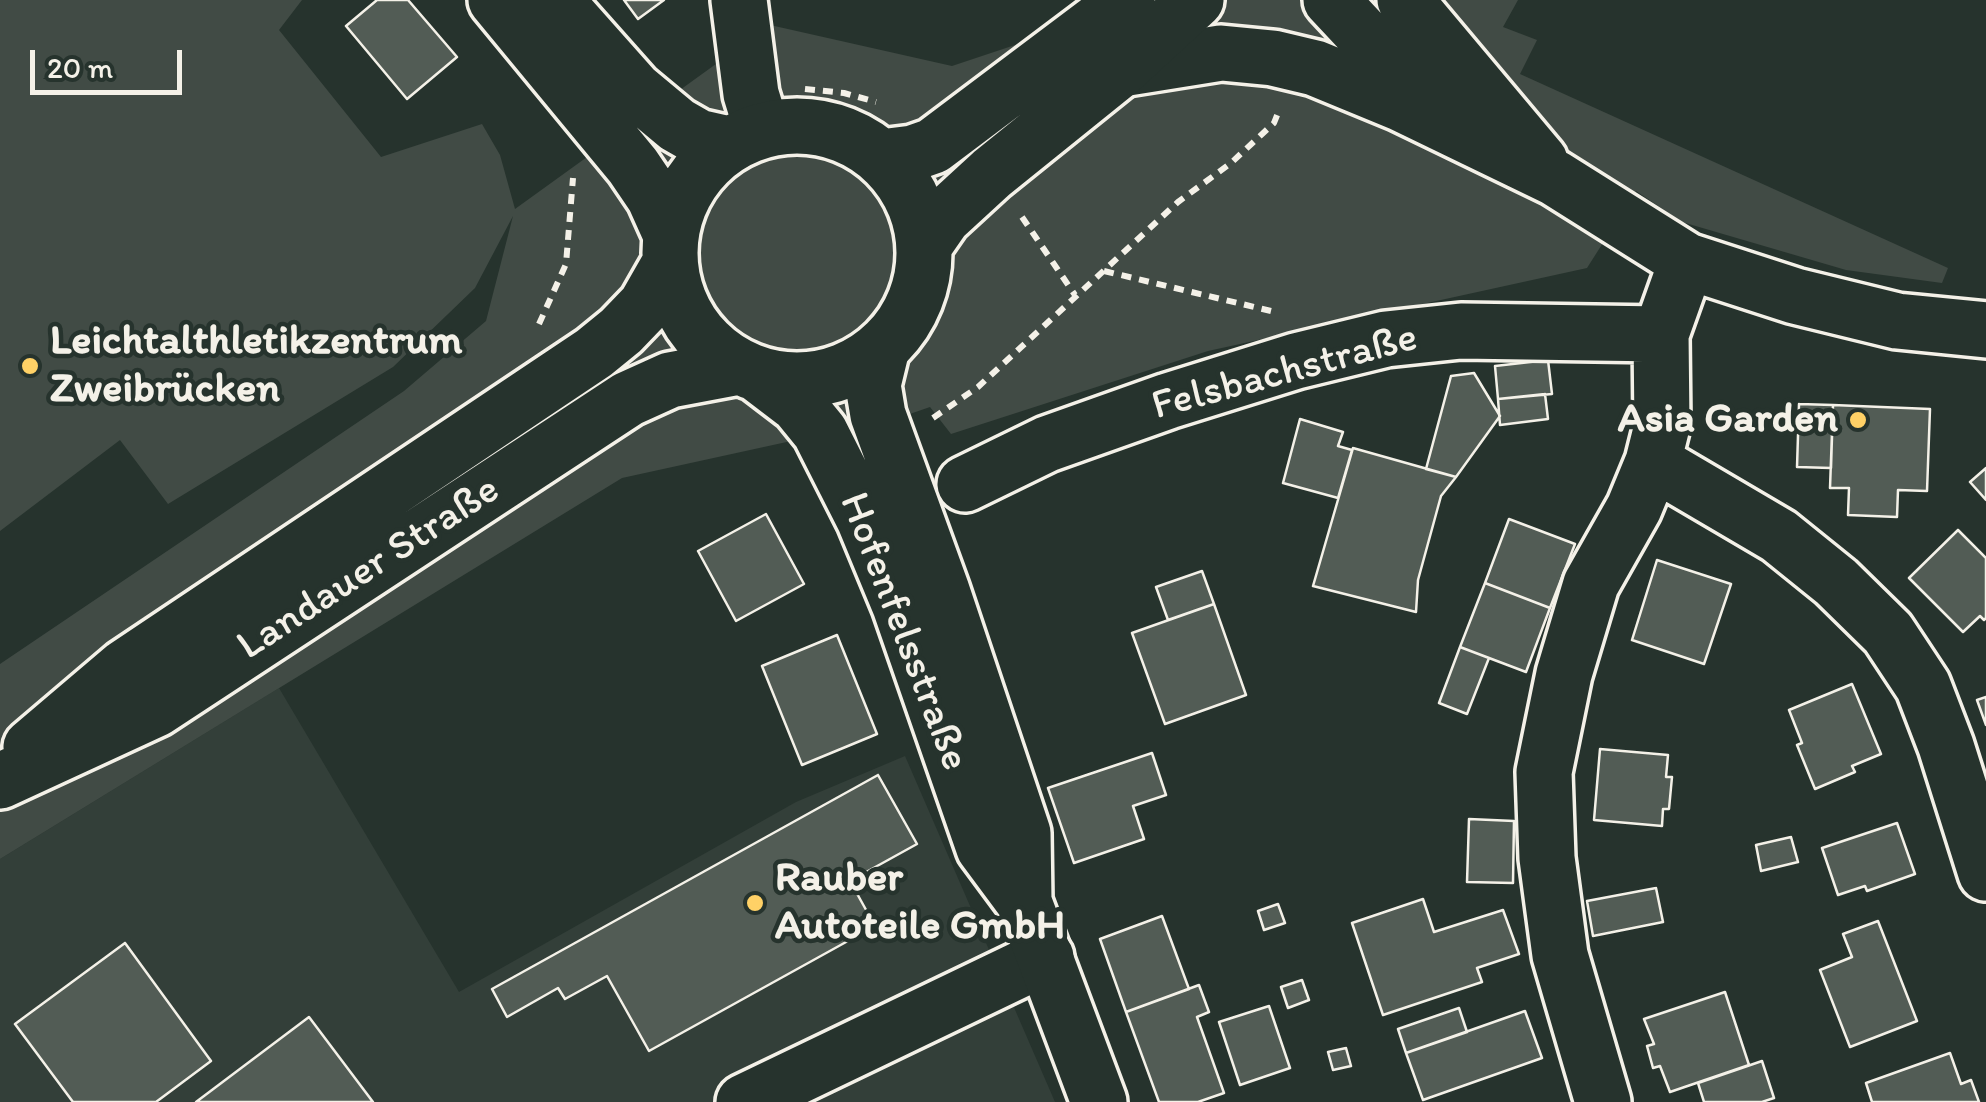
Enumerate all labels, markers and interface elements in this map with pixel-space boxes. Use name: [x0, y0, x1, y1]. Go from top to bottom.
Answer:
scale bar: [35, 30, 188, 92]
text: 20 m: [47, 49, 113, 86]
street label: Felsbachstraße: [1147, 313, 1423, 433]
place label: Leichtalthletikzentrum Zweibrücken: [50, 317, 462, 416]
marker: Leichtalthletikzentrum Zweibrücken: [19, 355, 41, 377]
place label: Asia Garden: [1618, 395, 1838, 445]
marker: Asia Garden: [1847, 409, 1869, 431]
street label: Landauer Straße: [229, 466, 509, 672]
street label: Hofenfelsstraße: [827, 486, 979, 778]
place label: Rauber Autoteile GmbH: [775, 854, 1065, 952]
marker: Rauber Autoteile GmbH: [744, 892, 766, 914]

